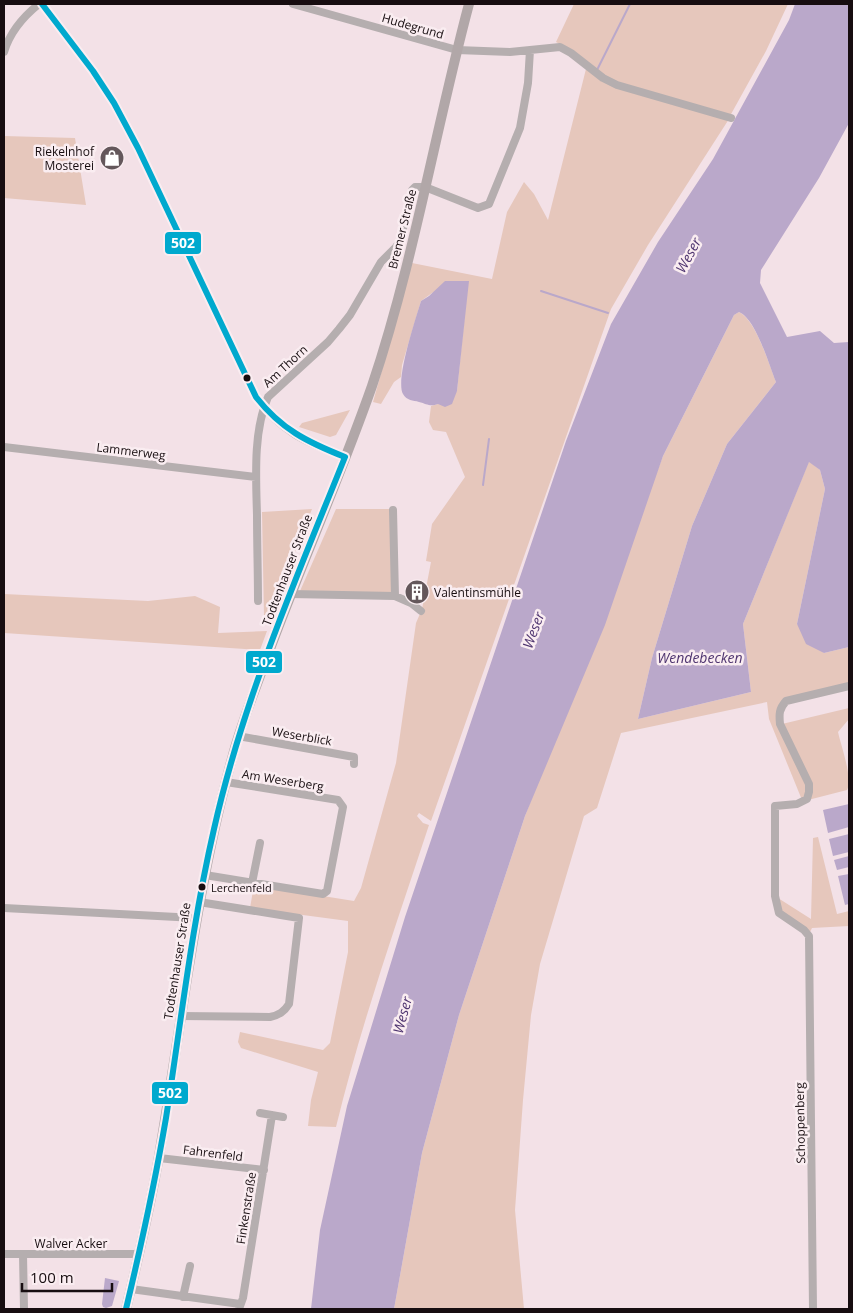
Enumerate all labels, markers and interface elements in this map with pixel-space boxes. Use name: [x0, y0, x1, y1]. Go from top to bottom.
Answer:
street label: Hudegrund: [380, 9, 446, 43]
place label: Riekelnhof Mosterei: [35, 143, 95, 174]
shop icon: Riekelnhof Mosterei: [99, 145, 125, 171]
street label: Bremer Straße: [384, 187, 420, 271]
line badge: 502: [164, 231, 202, 255]
text: 502: [171, 233, 195, 252]
water label: Weser: [671, 234, 705, 276]
street label: Am Thorn: [259, 341, 311, 391]
unlabelled marker: [242, 373, 252, 383]
street label: Lammerweg: [96, 438, 167, 464]
street label: Todtenhauser Straße: [258, 512, 316, 628]
building icon: Valentinsmühle: [404, 579, 430, 605]
place label: Valentinsmühle: [434, 584, 521, 601]
water label: Weser: [518, 609, 548, 651]
water label: Wendebecken: [657, 648, 743, 667]
line badge: 502: [245, 650, 283, 674]
text: 502: [252, 652, 276, 671]
street label: Weserblick: [271, 722, 334, 750]
street label: Am Weserberg: [241, 765, 326, 795]
place label: Lerchenfeld: [211, 880, 272, 895]
marker: Lerchenfeld: [197, 882, 207, 892]
street label: Todtenhauser Straße: [159, 901, 195, 1021]
water label: Weser: [388, 994, 416, 1036]
line badge: 502: [151, 1081, 189, 1105]
street label: Schoppenberg: [791, 1082, 809, 1164]
text: 502: [158, 1083, 182, 1102]
street label: Fahrenfeld: [182, 1141, 244, 1165]
street label: Finkenstraße: [232, 1170, 260, 1245]
street label: Walver Acker: [35, 1235, 107, 1252]
scale bar: [22, 1260, 112, 1292]
text: 100 m: [30, 1267, 74, 1287]

